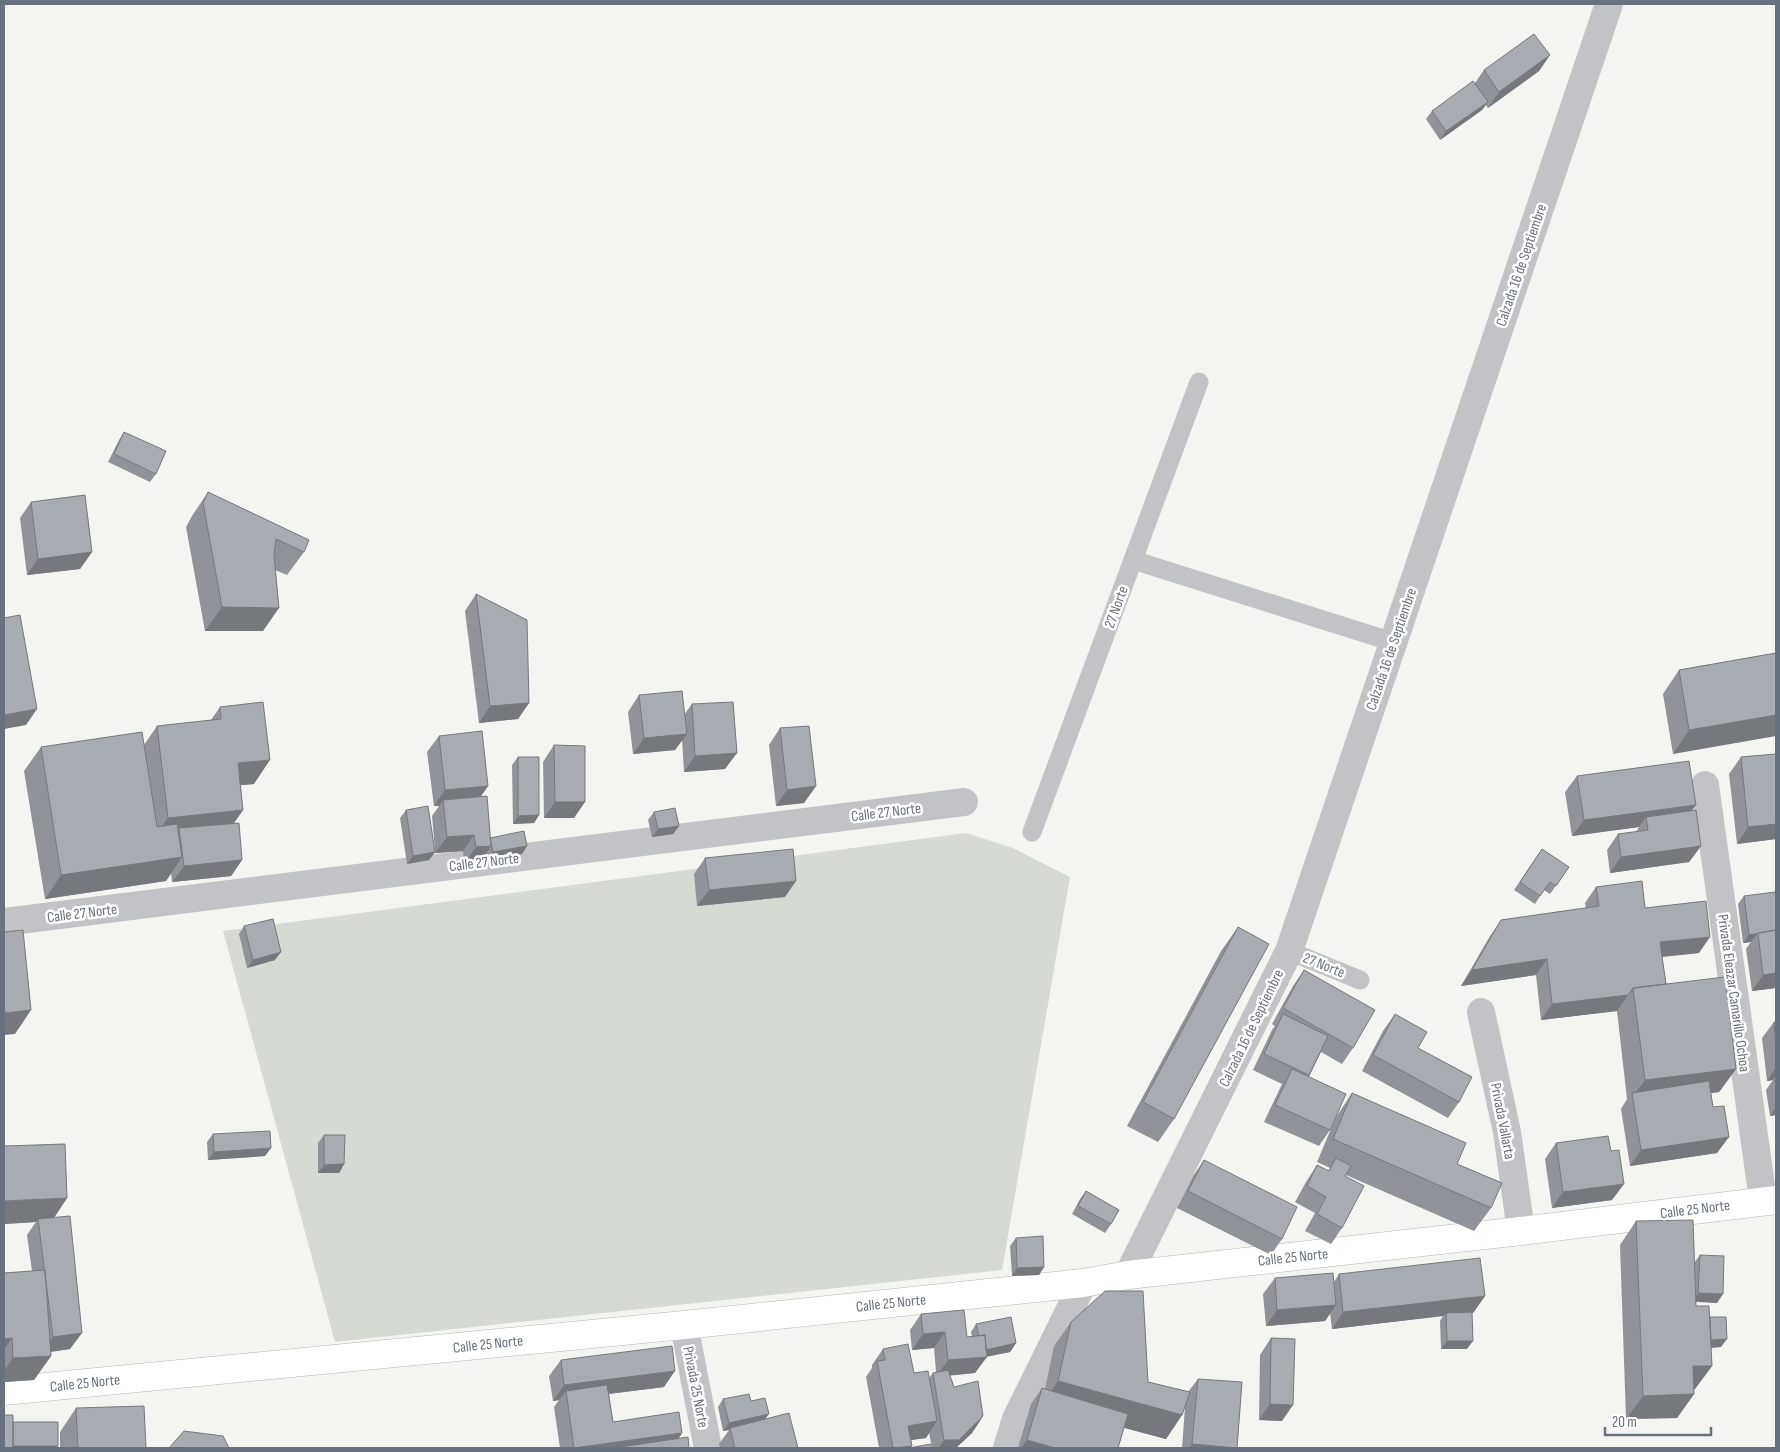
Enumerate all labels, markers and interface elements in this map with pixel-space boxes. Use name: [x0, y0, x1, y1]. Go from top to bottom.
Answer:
street label: Calzada 16 de Septiembre: [1492, 202, 1551, 329]
street label: 27 Norte: [1100, 584, 1133, 631]
street label: Calzada 16 de Septiembre: [1362, 586, 1421, 713]
street label: Calle 27 Norte: [850, 799, 922, 826]
street label: Calle 27 Norte: [448, 849, 520, 876]
street label: Calle 27 Norte: [46, 900, 118, 927]
street label: Privada Eleazar Camarillo Ochoa: [1713, 913, 1754, 1073]
street label: 27 Norte: [1300, 949, 1348, 982]
street label: Calzada 16 de Septiembre: [1215, 967, 1288, 1090]
street label: Privada Vallarta: [1486, 1081, 1519, 1161]
street label: Calle 25 Norte: [1659, 1196, 1731, 1223]
street label: Calle 25 Norte: [1257, 1244, 1329, 1271]
street label: Calle 25 Norte: [855, 1290, 927, 1317]
street label: Calle 25 Norte: [452, 1331, 524, 1358]
street label: Privada 25 Norte: [678, 1345, 713, 1429]
street label: Calle 25 Norte: [49, 1370, 121, 1397]
scale bar: [1605, 1404, 1711, 1436]
text: 20 m: [1612, 1413, 1637, 1432]

